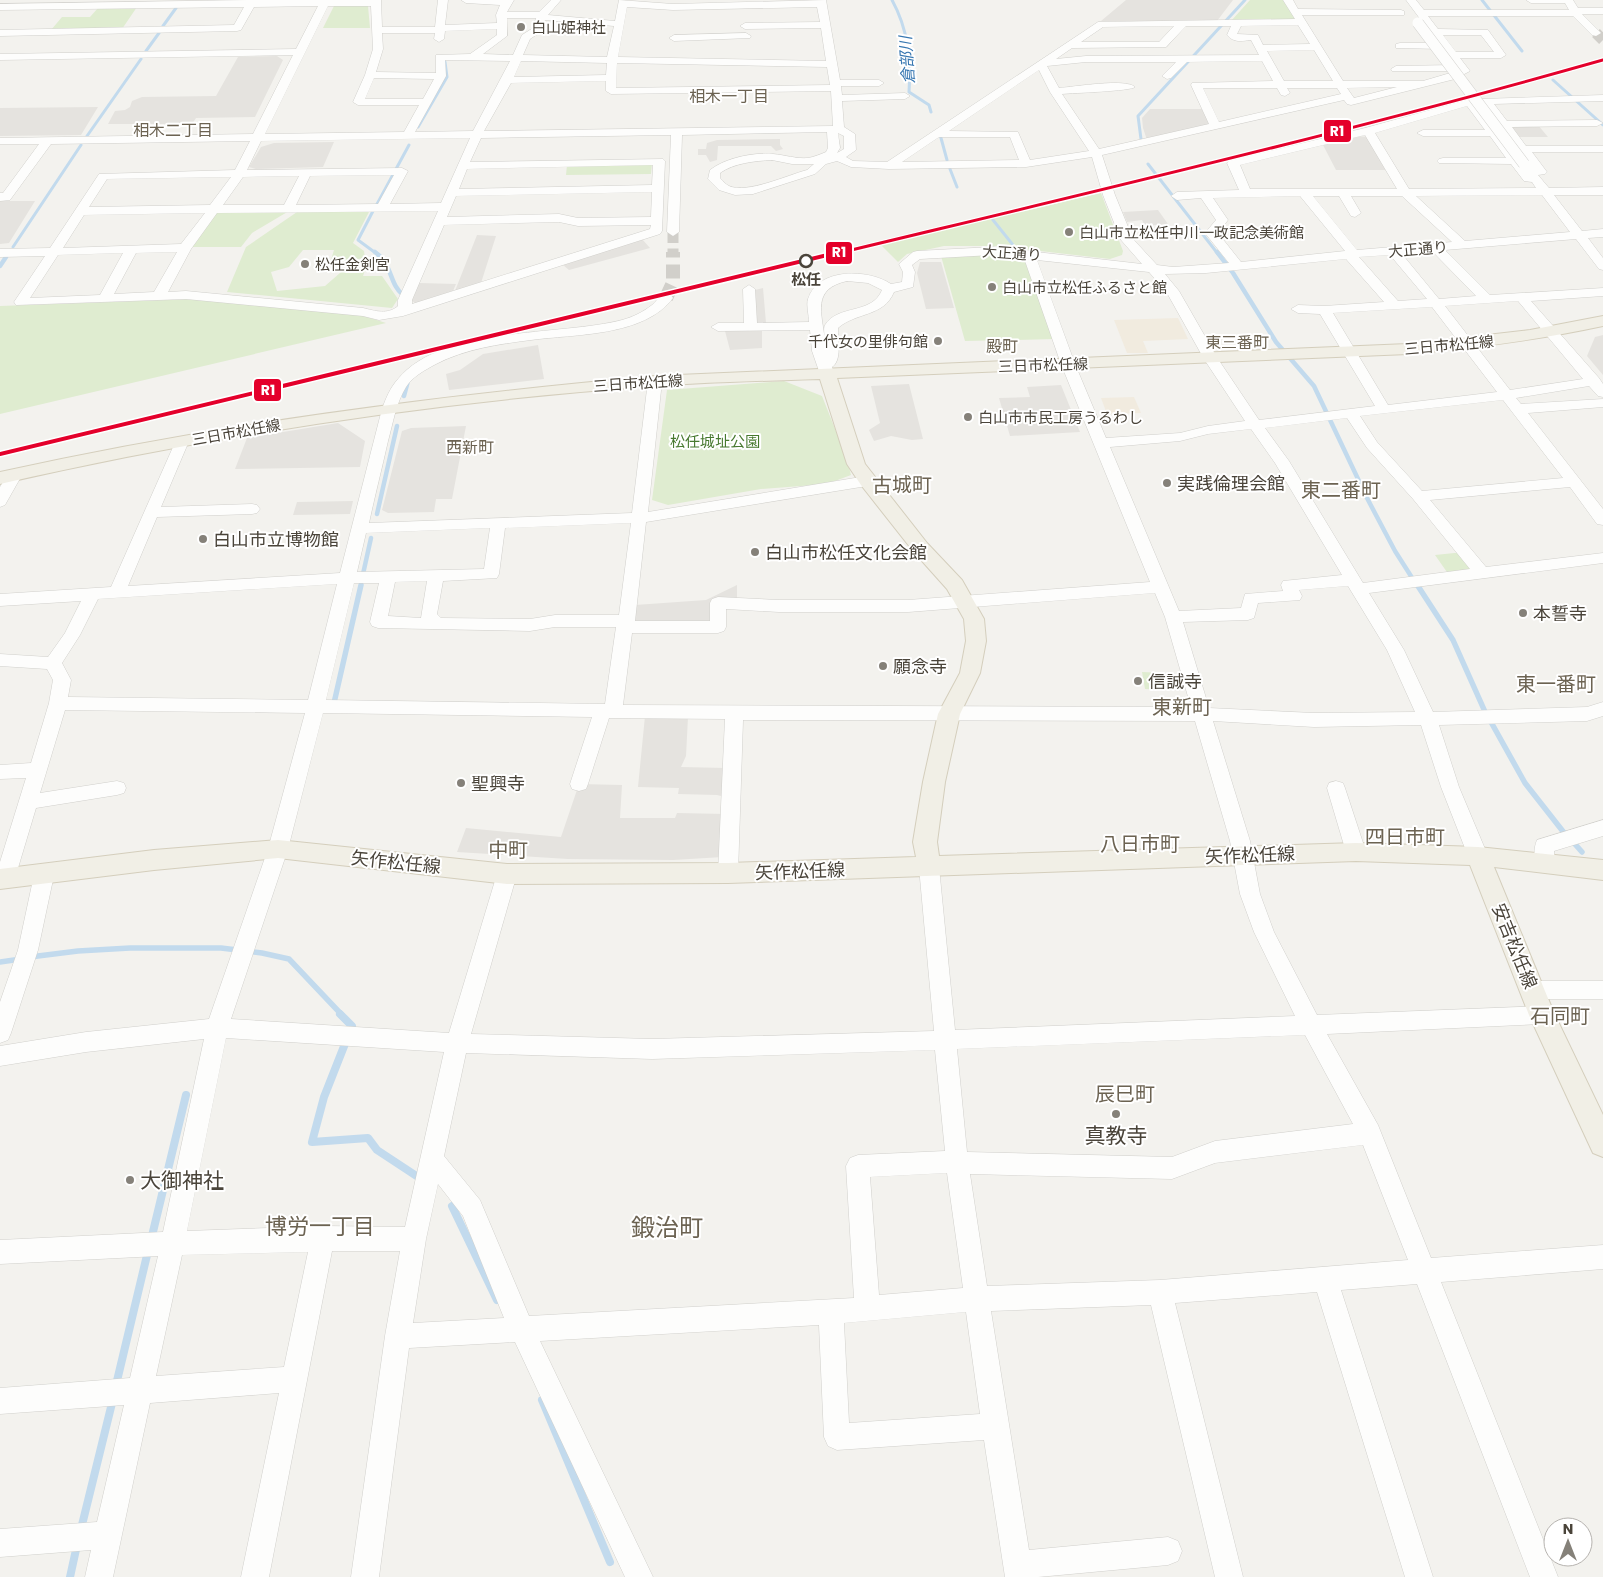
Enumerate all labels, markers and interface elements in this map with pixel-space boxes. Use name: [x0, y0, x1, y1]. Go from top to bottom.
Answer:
place label: 白山姫神社: [531, 17, 606, 38]
marker: 白山姫神社: [515, 21, 527, 33]
water label: 倉部川: [894, 33, 920, 85]
district label: 相木一丁目: [689, 85, 769, 108]
district label: 相木二丁目: [133, 119, 213, 142]
line badge: R1: [1323, 119, 1352, 143]
text: R1: [1330, 121, 1344, 141]
place label: 白山市立松任中川一政記念美術館: [1079, 222, 1304, 243]
marker: 白山市立松任中川一政記念美術館: [1063, 226, 1075, 238]
street label: 大正通り: [1387, 236, 1449, 262]
street label: 大正通り: [981, 240, 1043, 266]
line badge: R1: [825, 241, 853, 265]
text: R1: [832, 242, 846, 262]
place label: 松任金剣宮: [315, 254, 390, 275]
marker: 松任: [799, 254, 813, 268]
marker: 松任金剣宮: [299, 258, 311, 270]
place label: 松任: [791, 269, 821, 290]
place label: 白山市立松任ふるさと館: [1002, 277, 1167, 298]
marker: 白山市立松任ふるさと館: [986, 281, 998, 293]
place label: 千代女の里俳句館: [808, 331, 928, 352]
district label: 東三番町: [1205, 331, 1269, 354]
street label: 三日市松任線: [1403, 331, 1495, 359]
marker: 千代女の里俳句館: [932, 335, 944, 347]
district label: 殿町: [986, 335, 1018, 358]
street label: 三日市松任線: [998, 353, 1088, 377]
street label: 三日市松任線: [592, 369, 684, 397]
line badge: R1: [253, 378, 282, 402]
text: R1: [261, 380, 275, 400]
place label: 白山市市民工房うるわし: [978, 407, 1143, 428]
marker: 白山市市民工房うるわし: [962, 411, 974, 423]
street label: 三日市松任線: [190, 414, 282, 450]
park label: 松任城址公園: [670, 431, 760, 452]
district label: 西新町: [446, 436, 494, 459]
district label: 古城町: [872, 471, 932, 499]
place label: 実践倫理会館: [1177, 471, 1285, 496]
district label: 東二番町: [1301, 476, 1381, 504]
marker: 実践倫理会館: [1161, 477, 1173, 489]
place label: 白山市立博物館: [213, 527, 339, 552]
marker: 白山市立博物館: [197, 533, 209, 545]
place label: 白山市松任文化会館: [765, 540, 927, 565]
marker: 白山市松任文化会館: [749, 546, 761, 558]
place label: 本誓寺: [1533, 601, 1587, 626]
marker: 本誓寺: [1517, 607, 1529, 619]
place label: 願念寺: [893, 654, 947, 679]
marker: 願念寺: [877, 660, 889, 672]
place label: 信誠寺: [1148, 669, 1202, 694]
district label: 東一番町: [1516, 670, 1596, 698]
marker: 信誠寺: [1132, 675, 1144, 687]
district label: 東新町: [1152, 693, 1212, 721]
place label: 聖興寺: [471, 771, 525, 796]
marker: 聖興寺: [455, 777, 467, 789]
district label: 四日市町: [1365, 823, 1445, 851]
district label: 八日市町: [1100, 830, 1180, 858]
district label: 中町: [488, 836, 528, 864]
street label: 矢作松任線: [1205, 841, 1295, 869]
street label: 矢作松任線: [350, 845, 442, 879]
street label: 矢作松任線: [755, 857, 845, 885]
street label: 安吉松任線: [1487, 900, 1543, 992]
district label: 石同町: [1530, 1002, 1590, 1030]
district label: 辰巳町: [1095, 1080, 1155, 1108]
marker: 真教寺: [1110, 1108, 1122, 1120]
place label: 真教寺: [1085, 1121, 1148, 1150]
place label: 大御神社: [140, 1166, 224, 1195]
marker: 大御神社: [124, 1174, 136, 1186]
district label: 博労一丁目: [265, 1211, 375, 1242]
district label: 鍛治町: [631, 1211, 703, 1244]
north arrow: [1543, 1517, 1593, 1567]
text: N: [1563, 1519, 1573, 1539]

